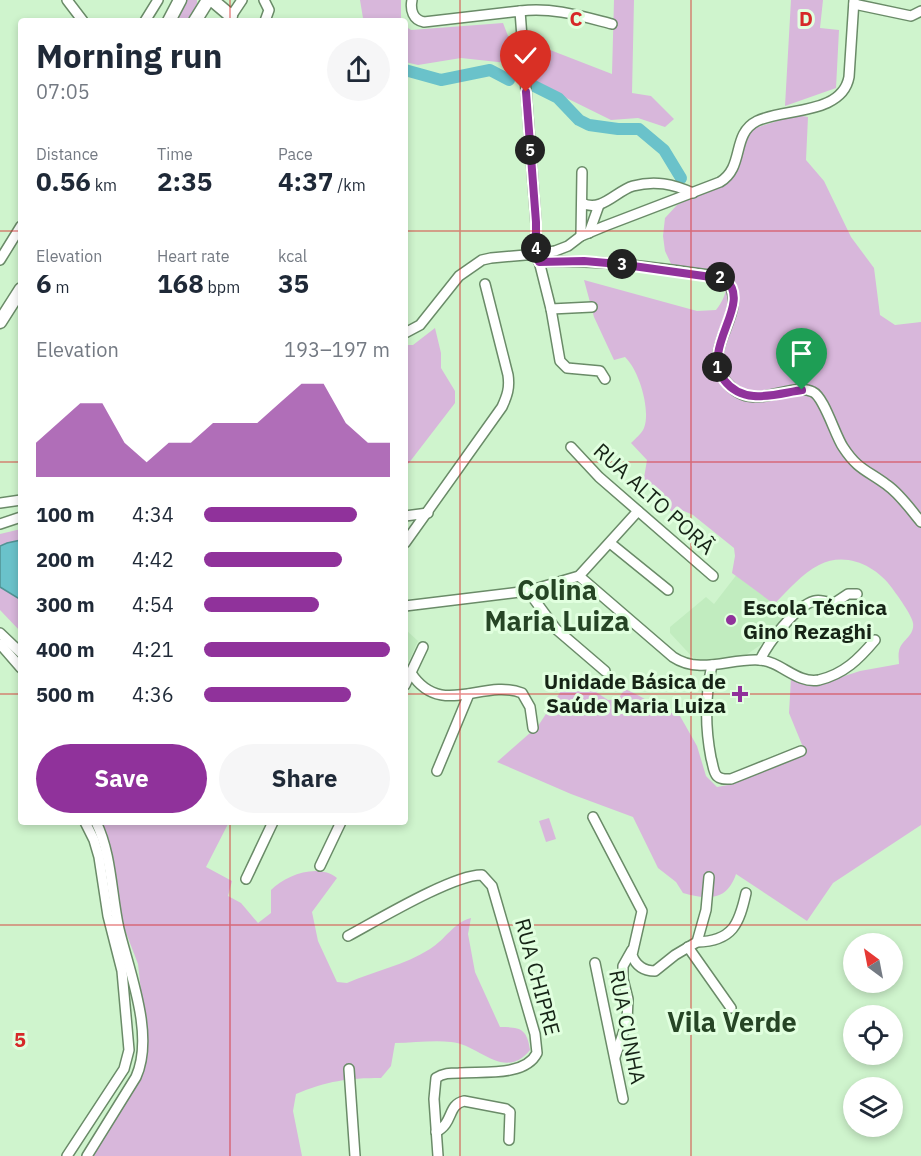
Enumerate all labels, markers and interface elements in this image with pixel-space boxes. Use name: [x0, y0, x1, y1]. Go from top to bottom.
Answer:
text: C: [569, 5, 583, 32]
text: D: [799, 5, 813, 32]
pin: [500, 30, 551, 92]
text: Morning run: [36, 34, 222, 77]
button: share: [327, 38, 390, 101]
icon: check: [509, 39, 542, 72]
text: 07:05: [36, 78, 90, 105]
pin: 5: [515, 135, 545, 165]
text: 5: [525, 140, 535, 160]
text: Distance: [36, 144, 98, 164]
text: Time: [157, 144, 193, 164]
text: Pace: [278, 144, 313, 164]
text: 0.56: [36, 164, 91, 198]
text: 2:35: [157, 164, 212, 198]
text: 4:37: [278, 164, 333, 198]
text: km: [91, 175, 117, 195]
text: /km: [333, 175, 366, 195]
pin: 4: [521, 233, 551, 263]
text: 4: [531, 238, 541, 258]
text: Elevation: [36, 246, 102, 266]
text: Heart rate: [157, 246, 230, 266]
text: kcal: [278, 246, 307, 266]
pin: 3: [607, 249, 637, 279]
text: 3: [617, 254, 627, 274]
pin: 2: [705, 262, 735, 292]
text: 6: [36, 266, 52, 300]
text: 168: [157, 266, 204, 300]
text: 35: [278, 266, 309, 300]
text: 2: [715, 267, 725, 287]
text: m: [52, 277, 69, 297]
text: bpm: [204, 277, 240, 297]
pin: [776, 328, 827, 390]
text: Elevation: [36, 336, 119, 363]
text: 193–197 m: [284, 336, 390, 363]
icon: arrive: [785, 337, 818, 370]
pin: 1: [702, 352, 732, 382]
text: 1: [712, 357, 722, 377]
street label: RUA ALTO PORÃ: [588, 436, 721, 560]
text: 100 m: [36, 501, 95, 528]
text: 4:34: [132, 501, 174, 528]
text: 200 m: [36, 546, 95, 573]
text: 4:42: [132, 546, 174, 573]
district label: Colina Maria Luiza: [484, 572, 630, 638]
text: 300 m: [36, 591, 95, 618]
text: 4:54: [132, 591, 174, 618]
place label: Escola Técnica Gino Rezaghi: [743, 593, 887, 645]
marker: Escola Técnica Gino Rezaghi: [724, 613, 738, 627]
text: 400 m: [36, 636, 95, 663]
text: 4:21: [132, 636, 174, 663]
place label: Unidade Básica de Saúde Maria Luiza: [544, 667, 726, 719]
text: 500 m: [36, 681, 95, 708]
text: 4:36: [132, 681, 174, 708]
marker: Unidade Básica de Saúde Maria Luiza: [731, 685, 749, 703]
button: Save: [36, 744, 207, 813]
button: Share: [219, 744, 390, 813]
street label: RUA CHIPRE: [509, 915, 567, 1038]
north arrow: [843, 933, 903, 993]
map controls: [843, 933, 903, 1137]
street label: RUA CUNHA: [603, 967, 653, 1086]
district label: Vila Verde: [667, 1004, 797, 1039]
button: locate: [843, 1005, 903, 1065]
text: 5: [14, 1026, 26, 1053]
button: layers: [843, 1077, 903, 1137]

